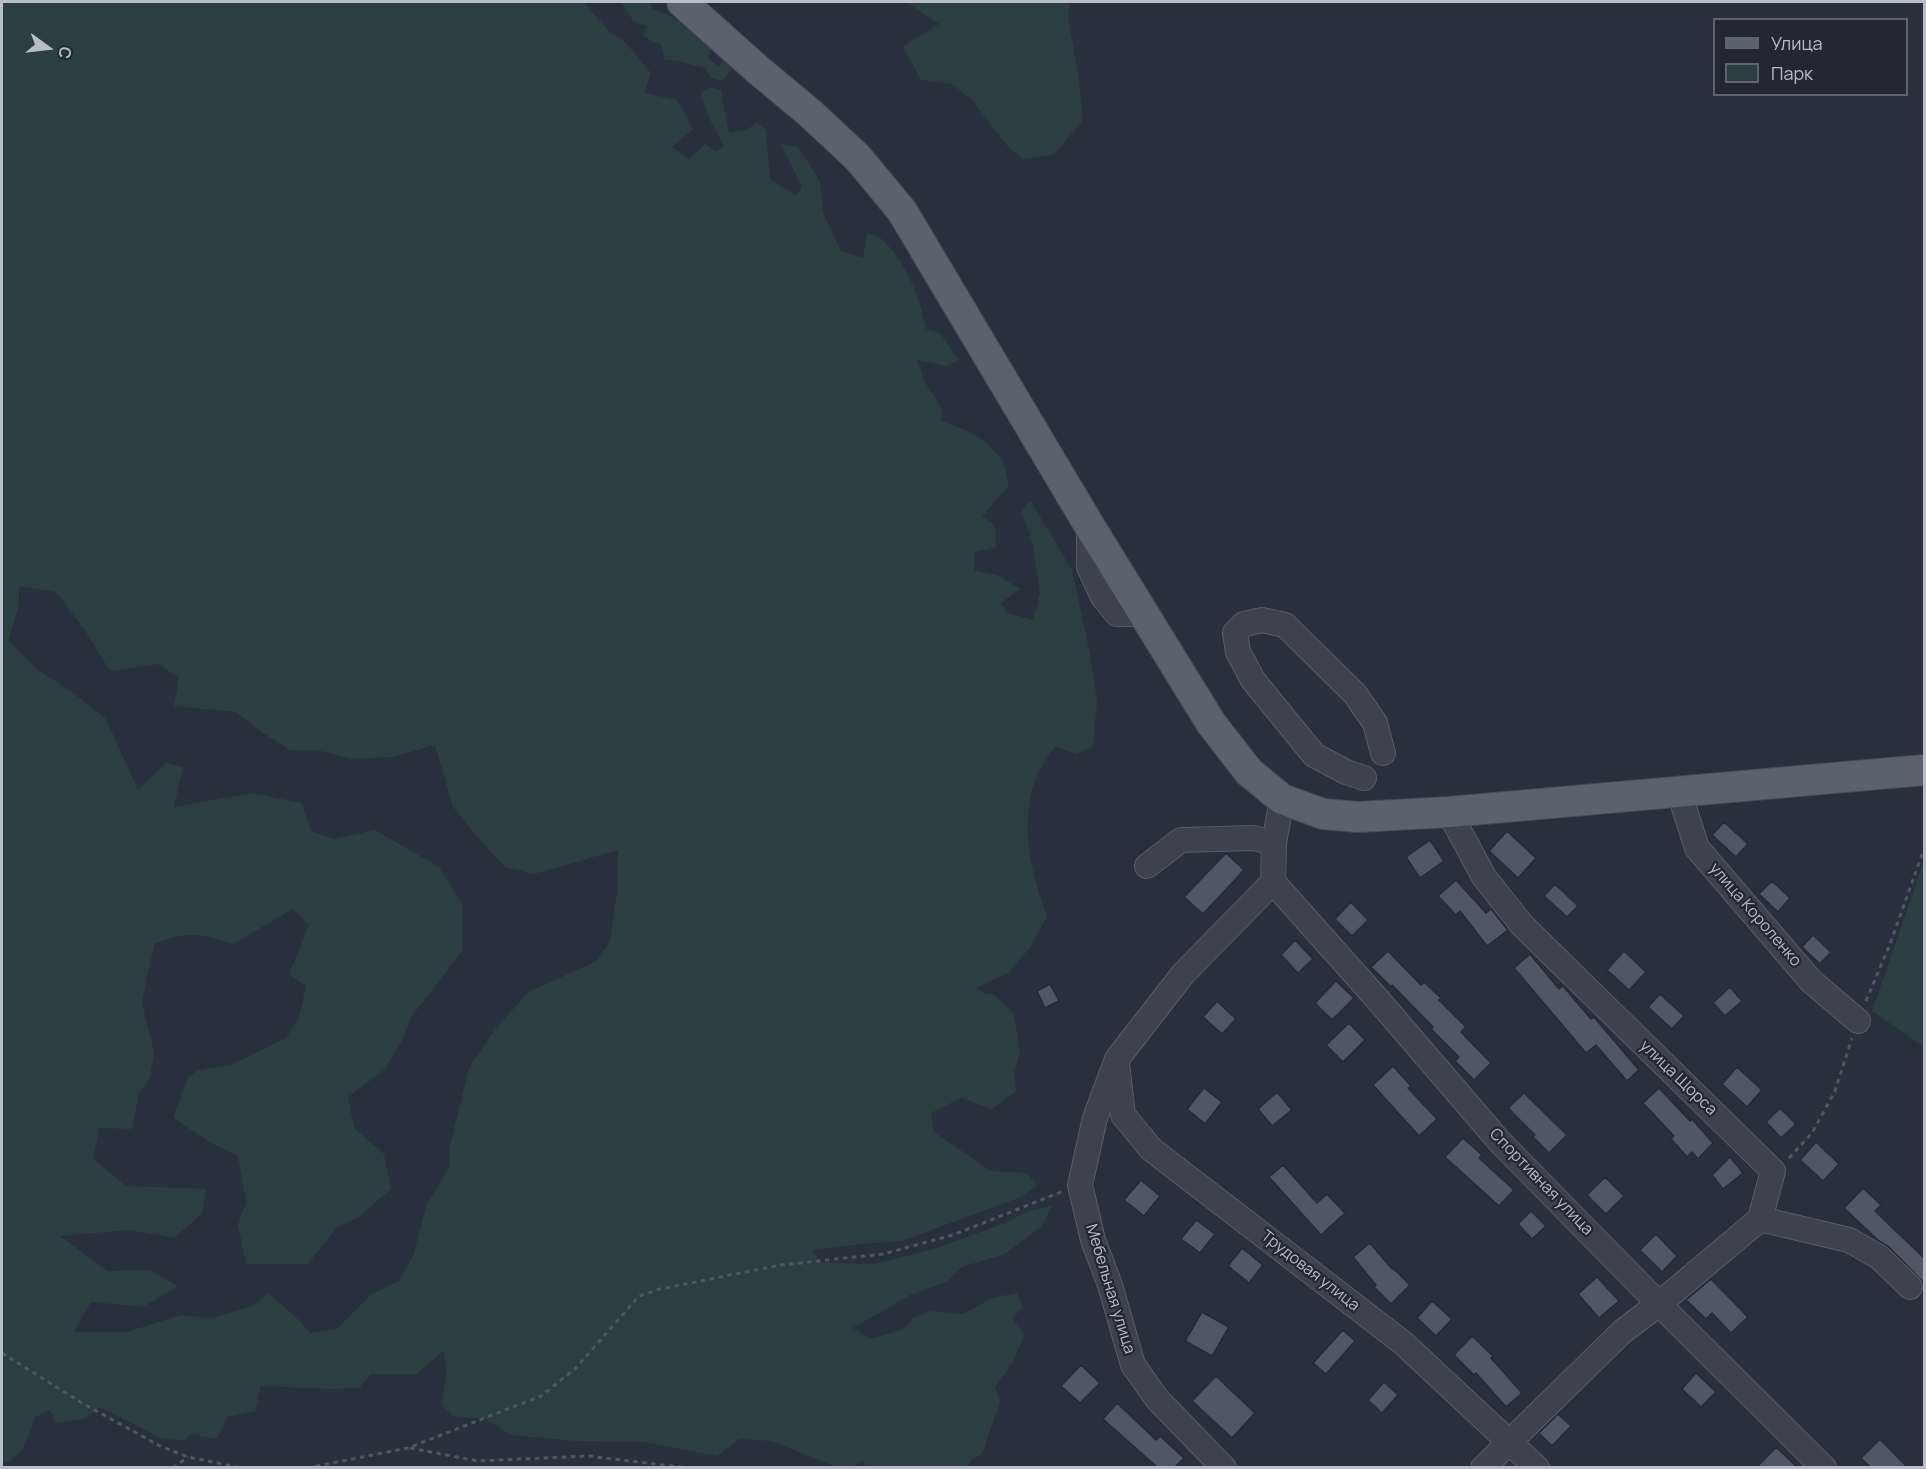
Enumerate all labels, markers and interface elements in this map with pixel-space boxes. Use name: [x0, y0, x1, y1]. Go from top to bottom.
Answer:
north arrow: [18, 18, 78, 78]
legend: [1713, 18, 1908, 96]
text: Улица: [1771, 31, 1823, 55]
text: С: [53, 44, 78, 61]
text: Парк: [1771, 61, 1813, 85]
street label: улица Короленко: [1705, 859, 1805, 971]
street label: улица Щорса: [1635, 1036, 1721, 1120]
street label: Спортивная улица: [1485, 1125, 1597, 1239]
street label: Мебельная улица: [1081, 1222, 1139, 1356]
street label: Трудовая улица: [1257, 1227, 1363, 1315]

